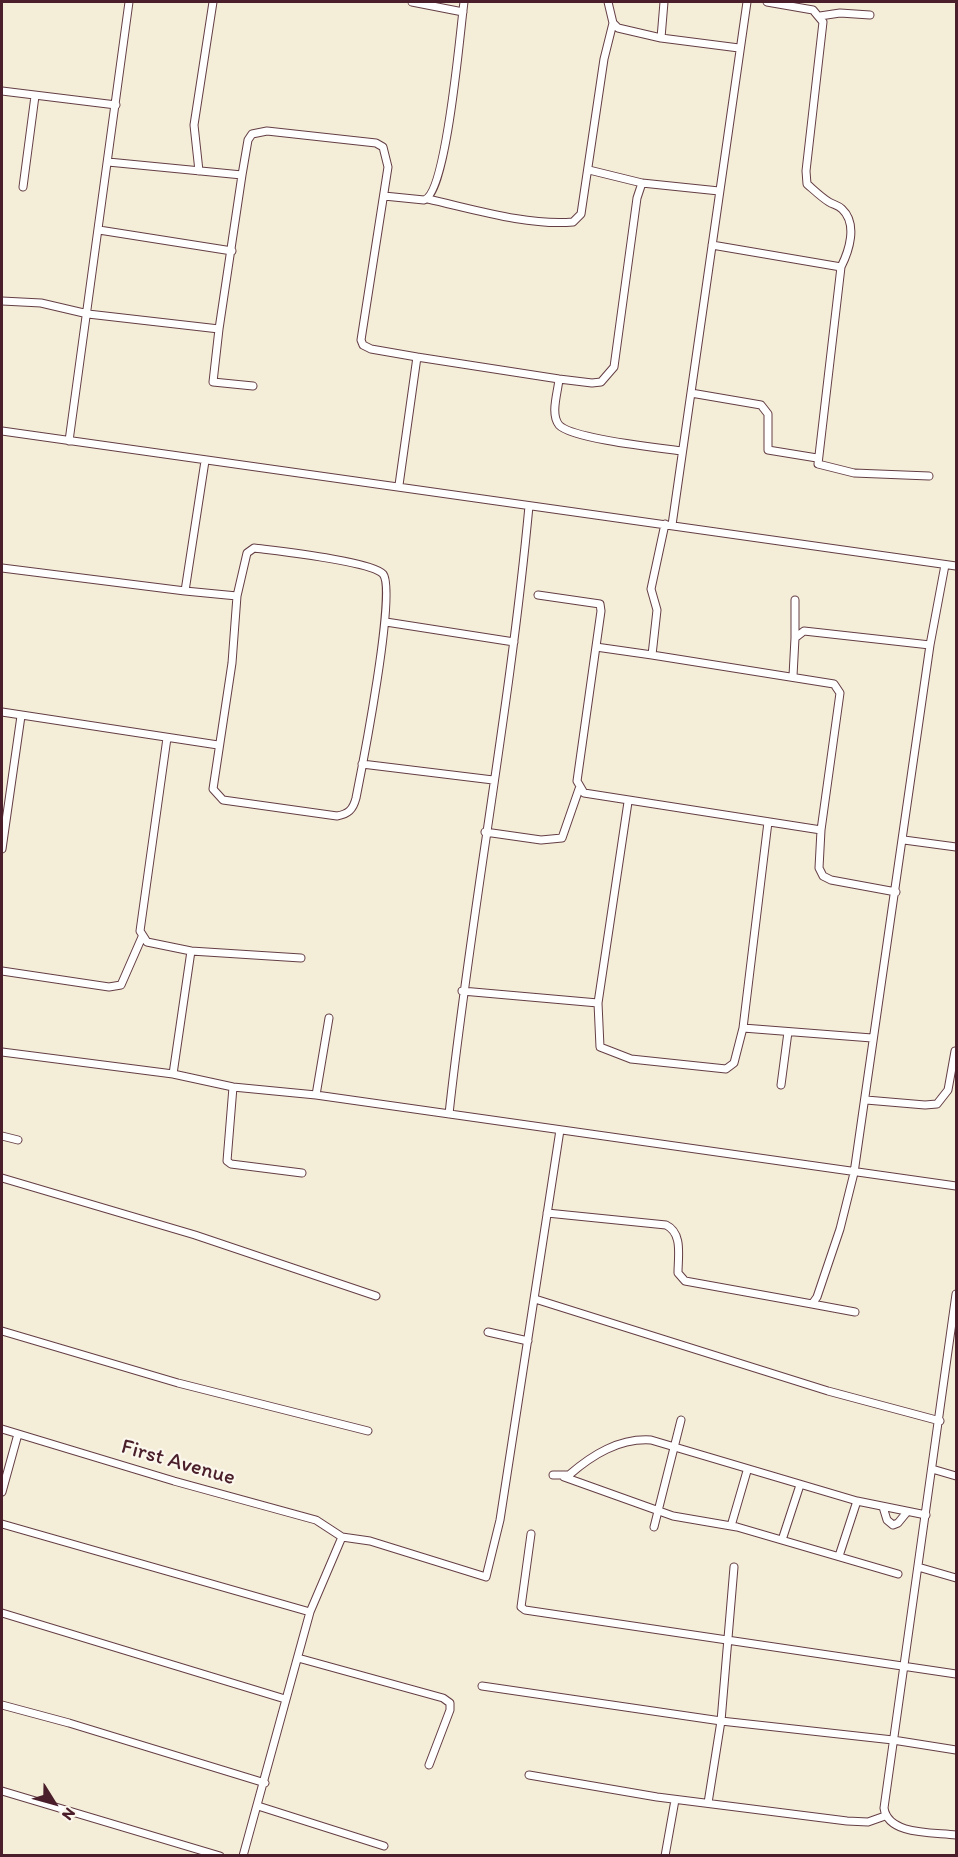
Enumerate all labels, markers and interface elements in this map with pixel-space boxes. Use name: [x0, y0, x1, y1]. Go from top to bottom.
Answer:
street label: First Avenue: [118, 1434, 238, 1492]
north arrow: [24, 1773, 84, 1833]
text: N: [58, 1804, 80, 1824]

